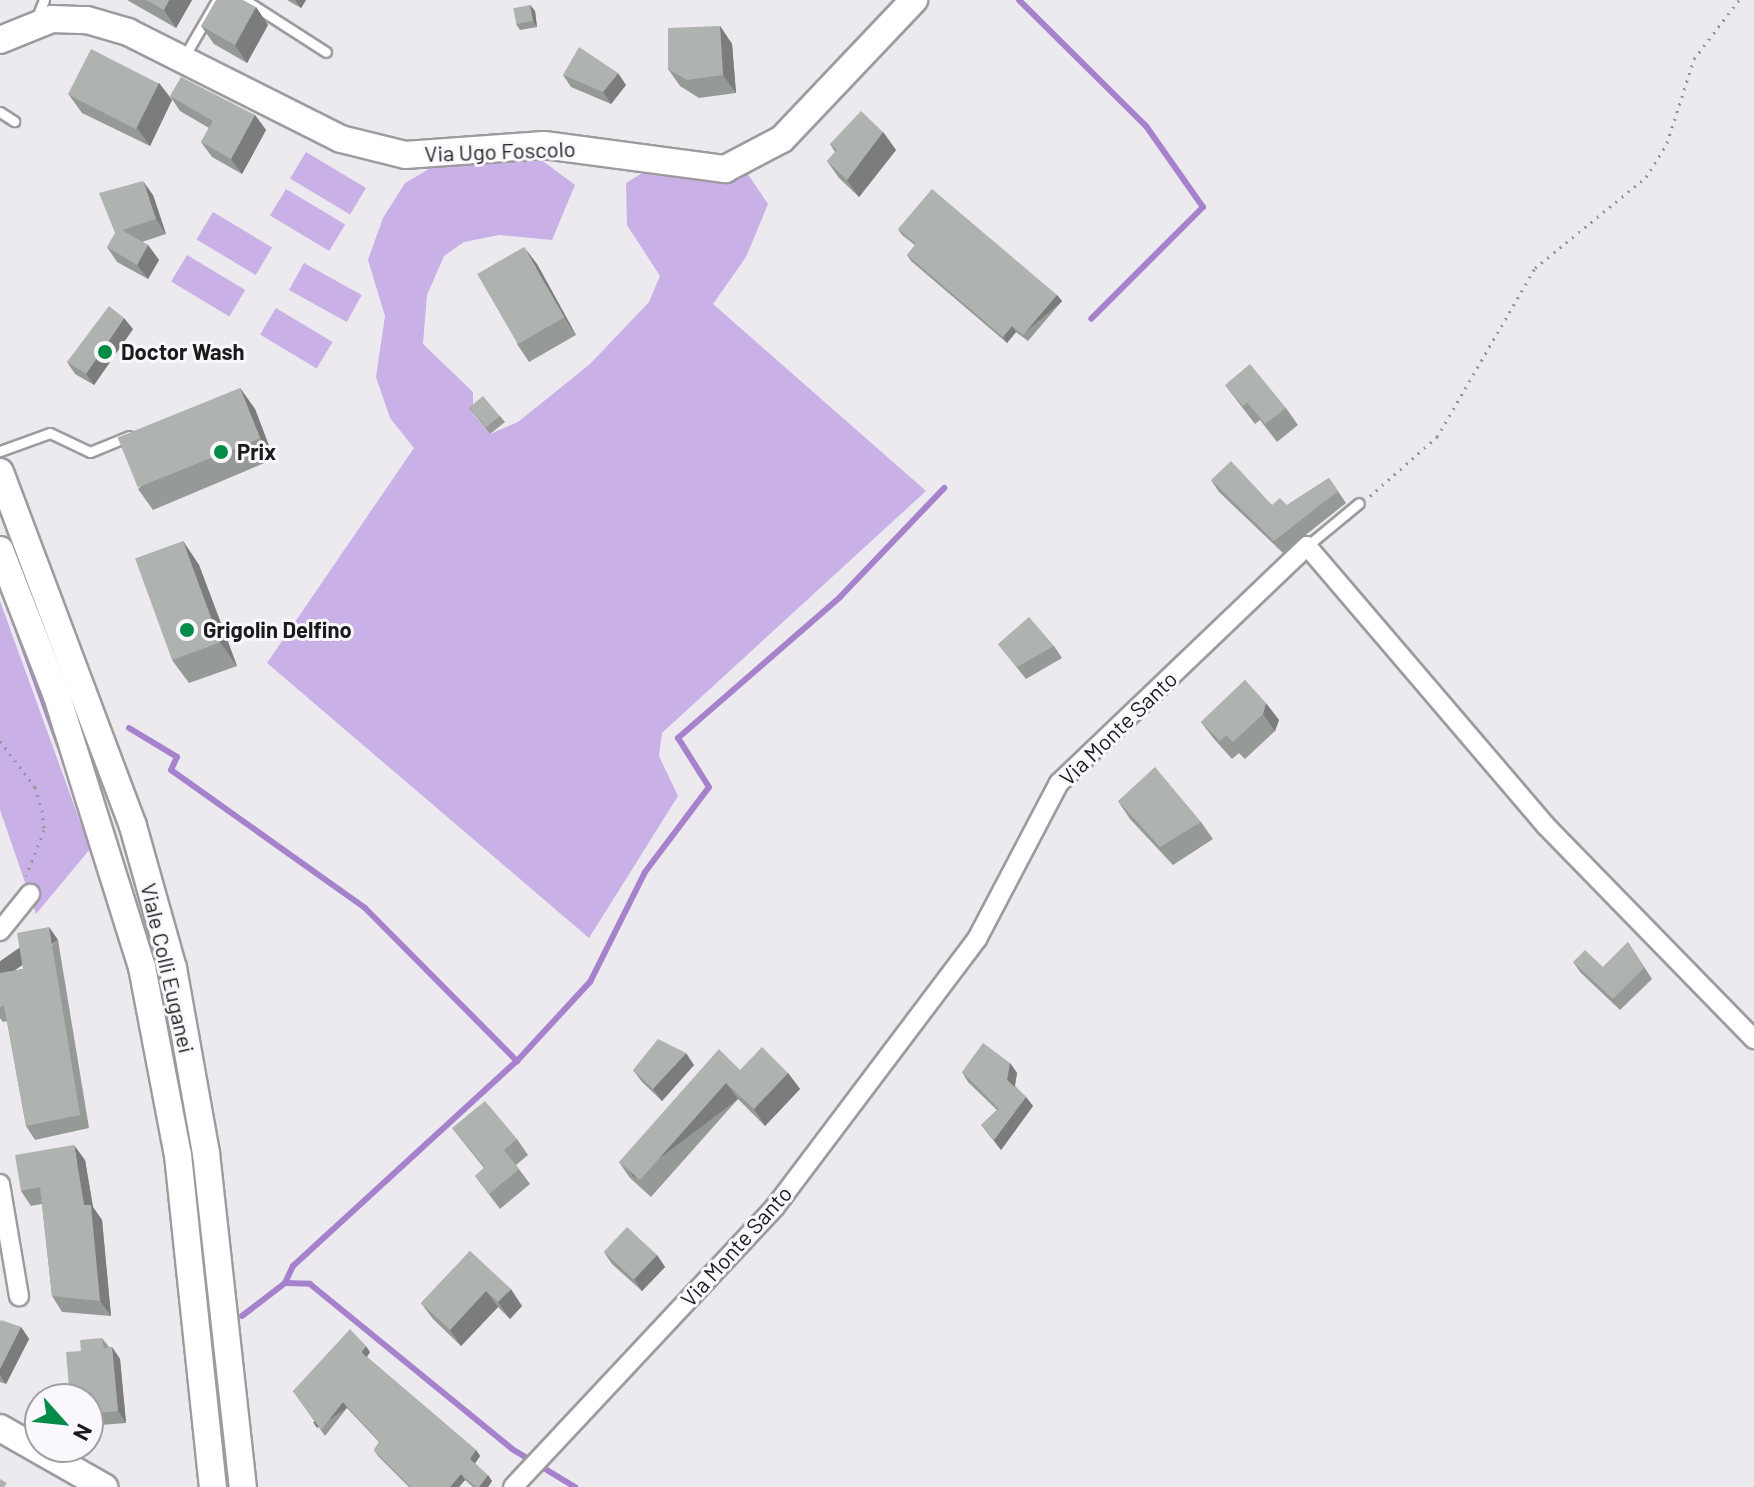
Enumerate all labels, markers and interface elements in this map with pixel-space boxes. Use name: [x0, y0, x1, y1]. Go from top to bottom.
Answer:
street label: Via Ugo Foscolo: [424, 135, 576, 167]
place label: Doctor Wash: [121, 339, 245, 365]
marker: Doctor Wash: [96, 343, 114, 361]
place label: Prix: [237, 439, 276, 465]
marker: Prix: [212, 443, 230, 461]
place label: Grigolin Delfino: [203, 617, 352, 643]
marker: Grigolin Delfino: [178, 621, 196, 639]
street label: Via Monte Santo: [1054, 665, 1182, 791]
street label: Viale Colli Euganei: [136, 880, 200, 1056]
street label: Via Monte Santo: [675, 1180, 797, 1312]
north arrow: [24, 1383, 104, 1463]
text: N: [69, 1421, 99, 1445]

